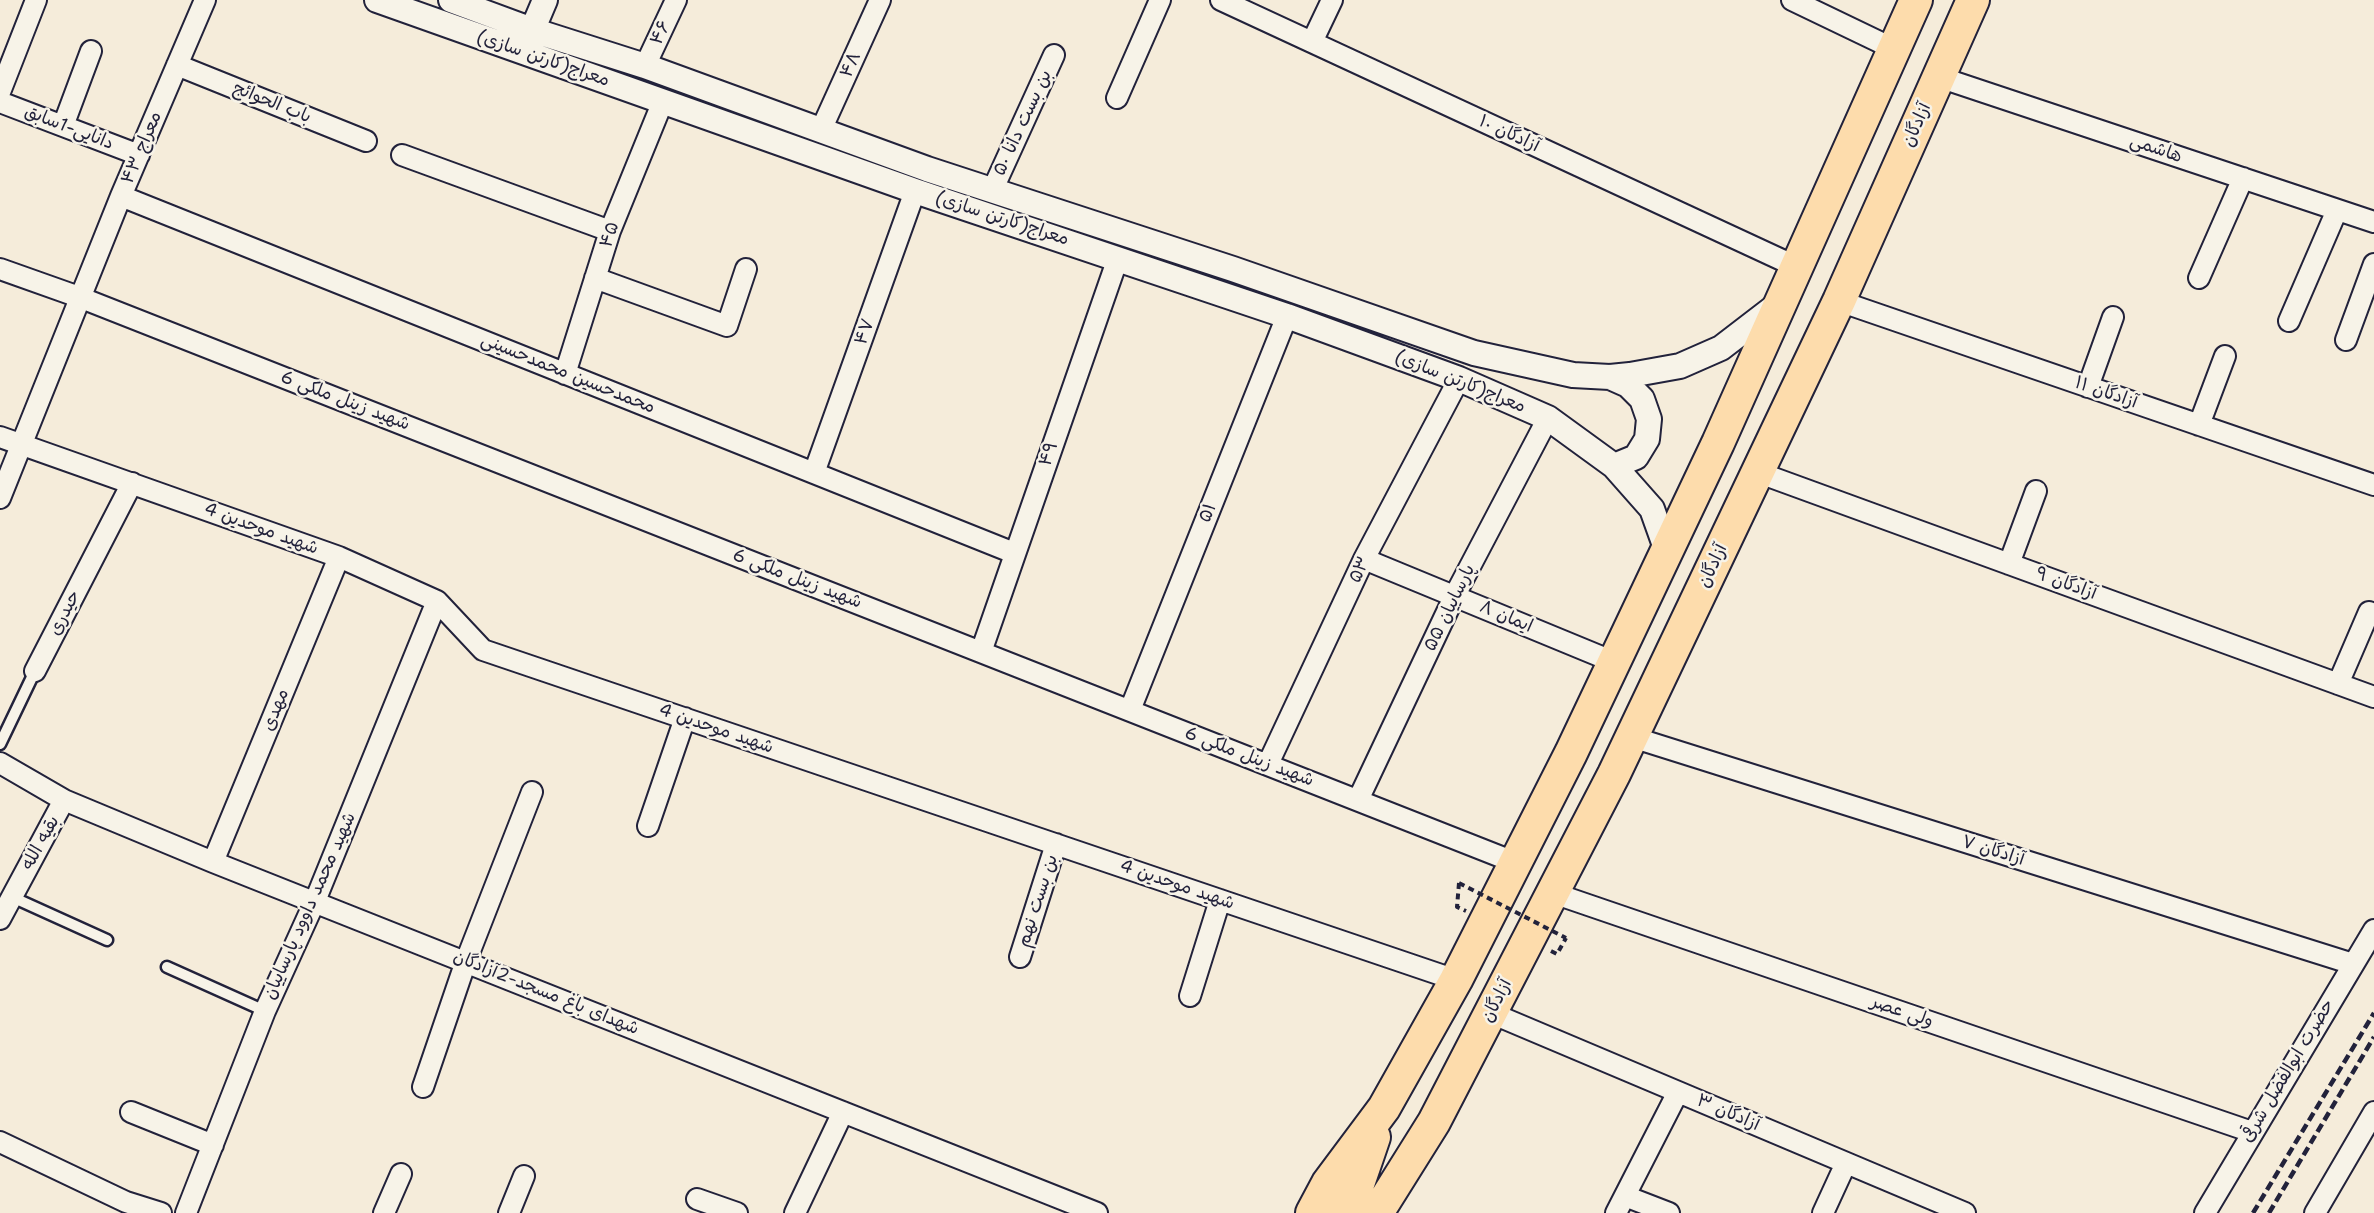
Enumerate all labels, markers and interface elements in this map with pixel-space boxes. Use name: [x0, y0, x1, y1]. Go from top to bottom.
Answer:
street label: ۴۶: [646, 17, 676, 49]
street label: معراج(کارتن سازی): [474, 26, 612, 92]
street label: ۴۸: [836, 49, 866, 81]
street label: بن بست دانا ۵۰: [989, 67, 1057, 179]
street label: باب الحوائج: [230, 78, 314, 128]
street label: آزادگان: [1898, 100, 1936, 150]
street label: دانایی-1سابق: [21, 101, 117, 155]
street label: معراج ۴۳: [117, 109, 167, 187]
street label: ۱۰ آزادگان: [1475, 111, 1543, 157]
street label: هاشمی: [2127, 130, 2185, 168]
street label: معراج(کارتن سازی): [932, 187, 1072, 251]
street label: ۴۵: [596, 219, 624, 251]
street label: ۴۷: [850, 316, 880, 348]
street label: محمدحسین محمدحسینی: [478, 329, 658, 419]
street label: معراج(کارتن سازی): [1391, 346, 1529, 418]
street label: 6 شهید زینل ملکی: [277, 366, 413, 436]
street label: ۱۱ آزادگان: [2072, 372, 2140, 414]
street label: ۴۹: [1035, 439, 1063, 469]
street label: 4 شهید موحدین: [201, 498, 321, 560]
street label: ۵۱: [1194, 500, 1222, 526]
street label: آزادگان: [1694, 541, 1732, 591]
street label: 6 شهید زینل ملکی: [729, 544, 865, 614]
street label: ۵۳: [1344, 553, 1376, 587]
street label: پارساییان ۵۵: [1420, 561, 1480, 655]
street label: ۹ آزادگان: [2033, 563, 2099, 605]
street label: حیدری: [44, 587, 86, 639]
street label: ۸ ایمان: [1476, 596, 1536, 638]
street label: مهدی: [258, 686, 294, 734]
street label: 4 شهید موحدین: [656, 699, 776, 759]
street label: 6 شهید زینل ملکی: [1181, 722, 1317, 792]
street label: شهید محمد داوود پارساییان: [259, 809, 361, 1003]
street label: بقیه الله: [17, 812, 65, 874]
street label: ۷ آزادگان: [1959, 831, 2027, 871]
street label: بن بست نهم: [1013, 852, 1063, 950]
street label: 4 شهید موحدین: [1117, 855, 1237, 915]
street label: شهدای‌ باغ مسجد-2آزادگان: [450, 946, 642, 1040]
street label: آزادگان: [1477, 976, 1517, 1026]
street label: ولی عصر: [1868, 991, 1936, 1033]
street label: حضرت ابوالفضل شرقی: [2237, 995, 2339, 1147]
street label: ۳ آزادگان: [1693, 1090, 1763, 1136]

